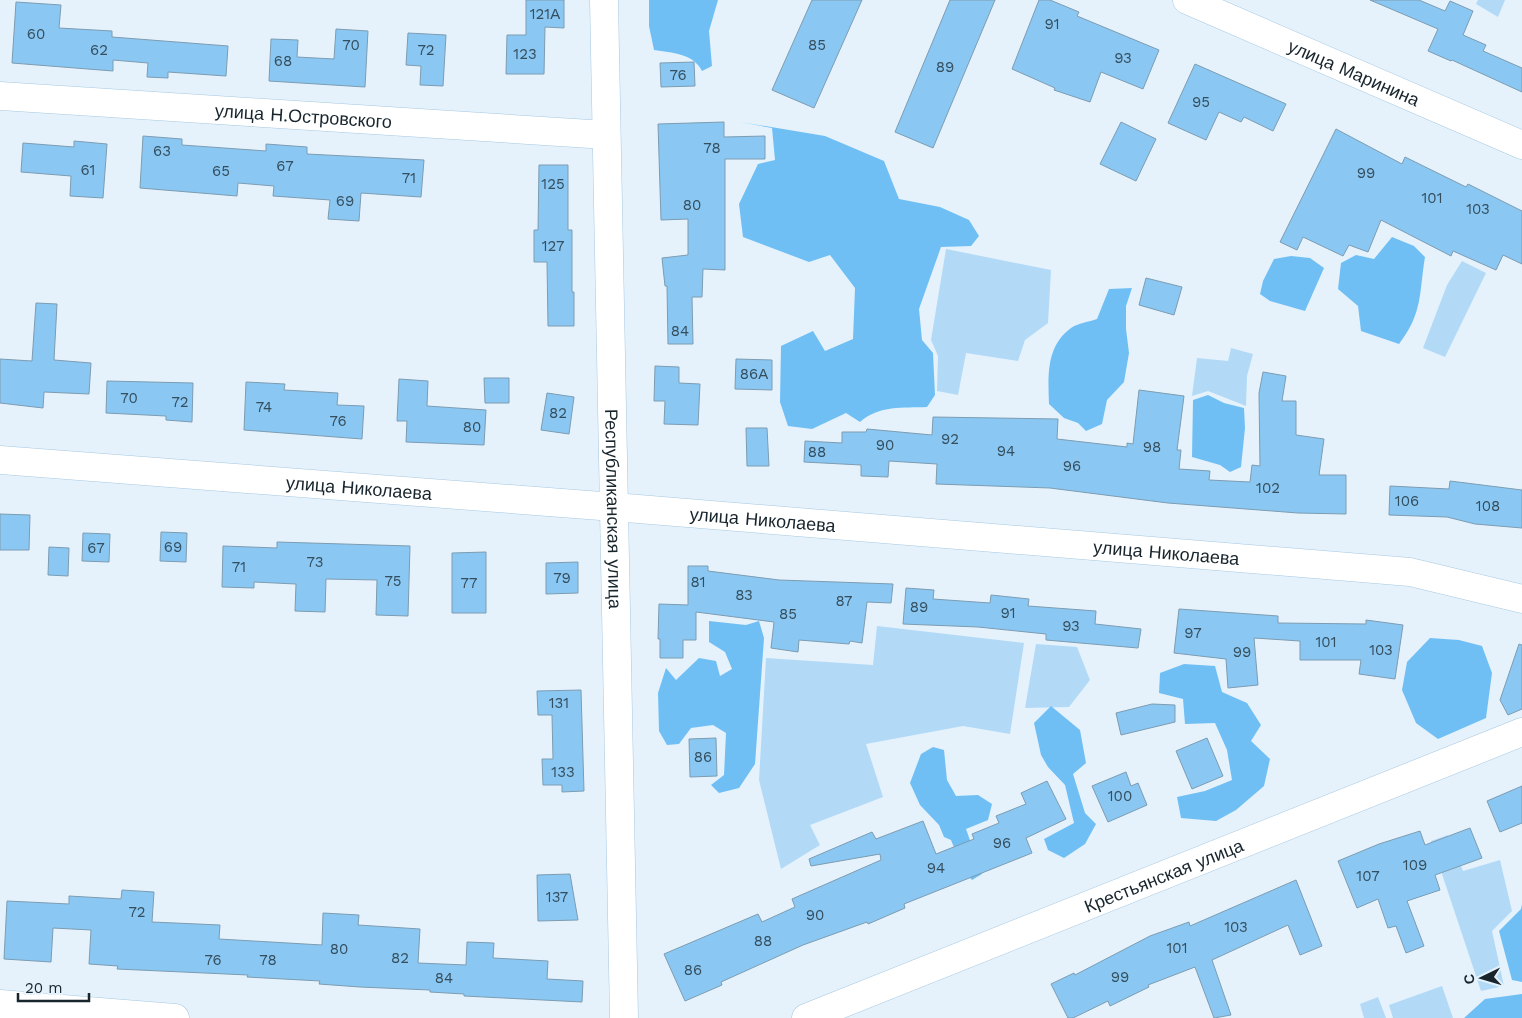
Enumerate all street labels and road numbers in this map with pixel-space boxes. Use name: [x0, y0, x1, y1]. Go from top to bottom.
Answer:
street label: улица Маринина: [1285, 35, 1424, 110]
street label: улица Н.Островского: [214, 99, 393, 132]
street label: Республиканская улица: [602, 409, 626, 610]
street label: улица Николаева: [285, 471, 434, 504]
street label: улица Николаева: [689, 503, 837, 536]
street label: улица Николаева: [1093, 536, 1241, 569]
street label: Крестьянская улица: [1081, 834, 1247, 916]

